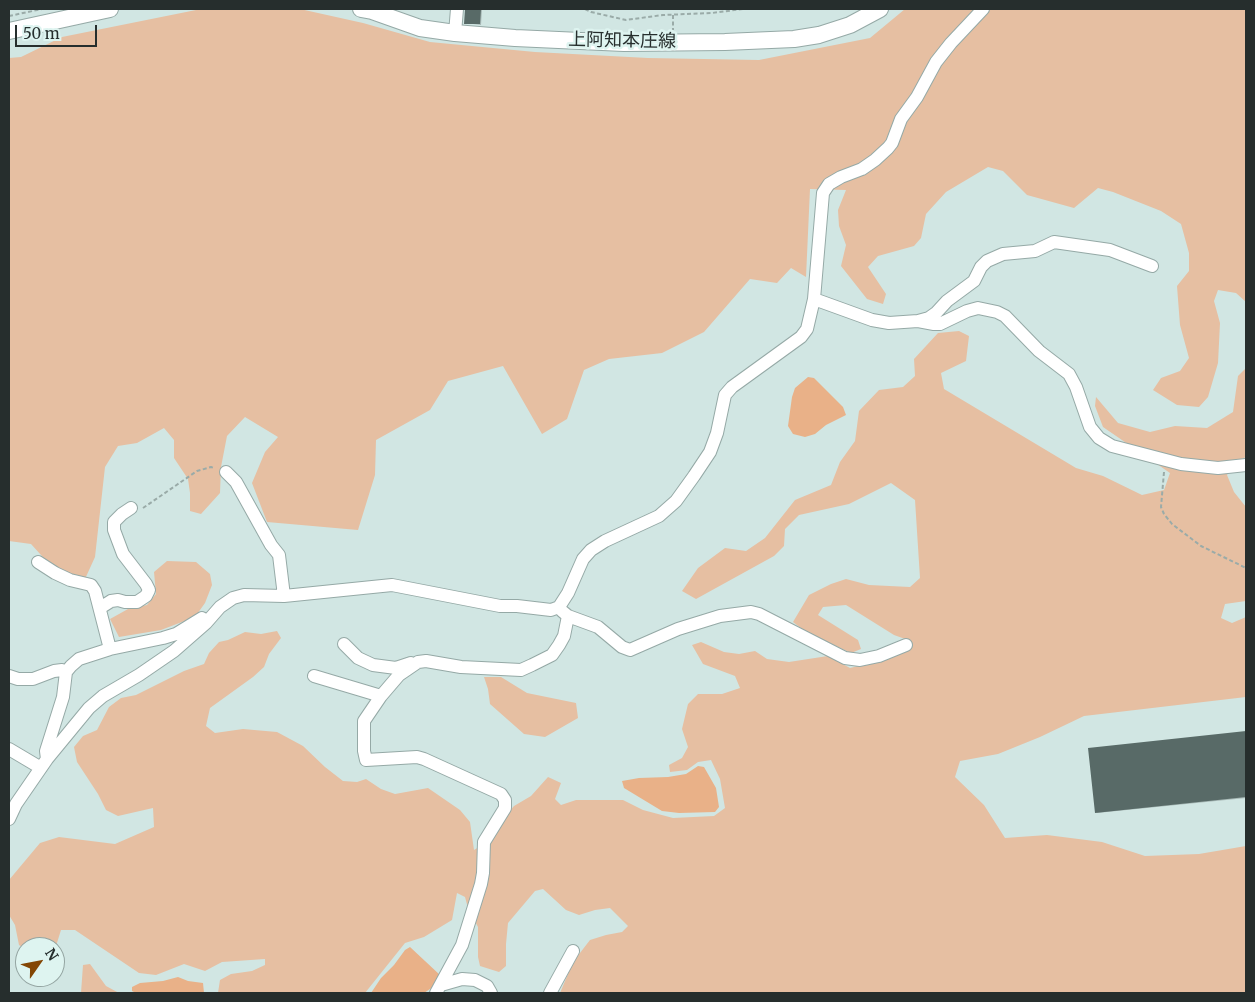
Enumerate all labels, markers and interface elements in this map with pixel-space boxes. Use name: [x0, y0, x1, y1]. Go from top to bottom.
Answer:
scale bar: [18, 15, 100, 47]
text: 50 m: [23, 24, 60, 43]
street label: 上阿知本庄線: [568, 29, 676, 53]
north arrow: [15, 937, 65, 987]
text: N: [41, 945, 62, 964]

